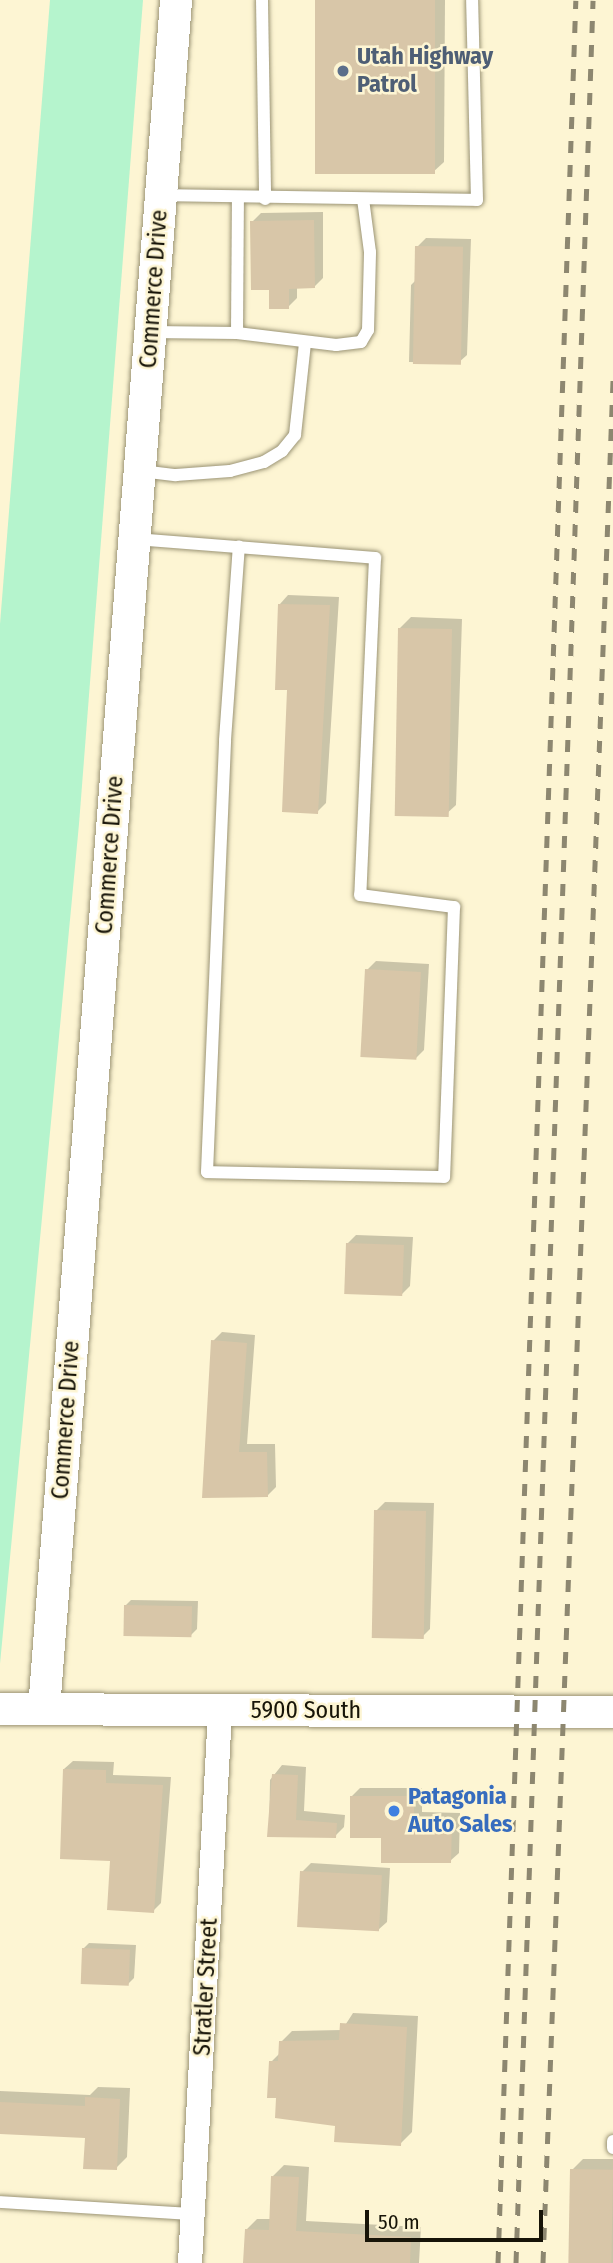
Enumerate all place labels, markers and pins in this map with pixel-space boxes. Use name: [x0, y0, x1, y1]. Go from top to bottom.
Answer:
place label: Utah Highway Patrol: [357, 43, 493, 99]
marker: Utah Highway Patrol: [335, 63, 351, 79]
place label: Patagonia Auto Sales: [408, 1783, 513, 1839]
marker: Patagonia Auto Sales: [386, 1803, 402, 1819]

